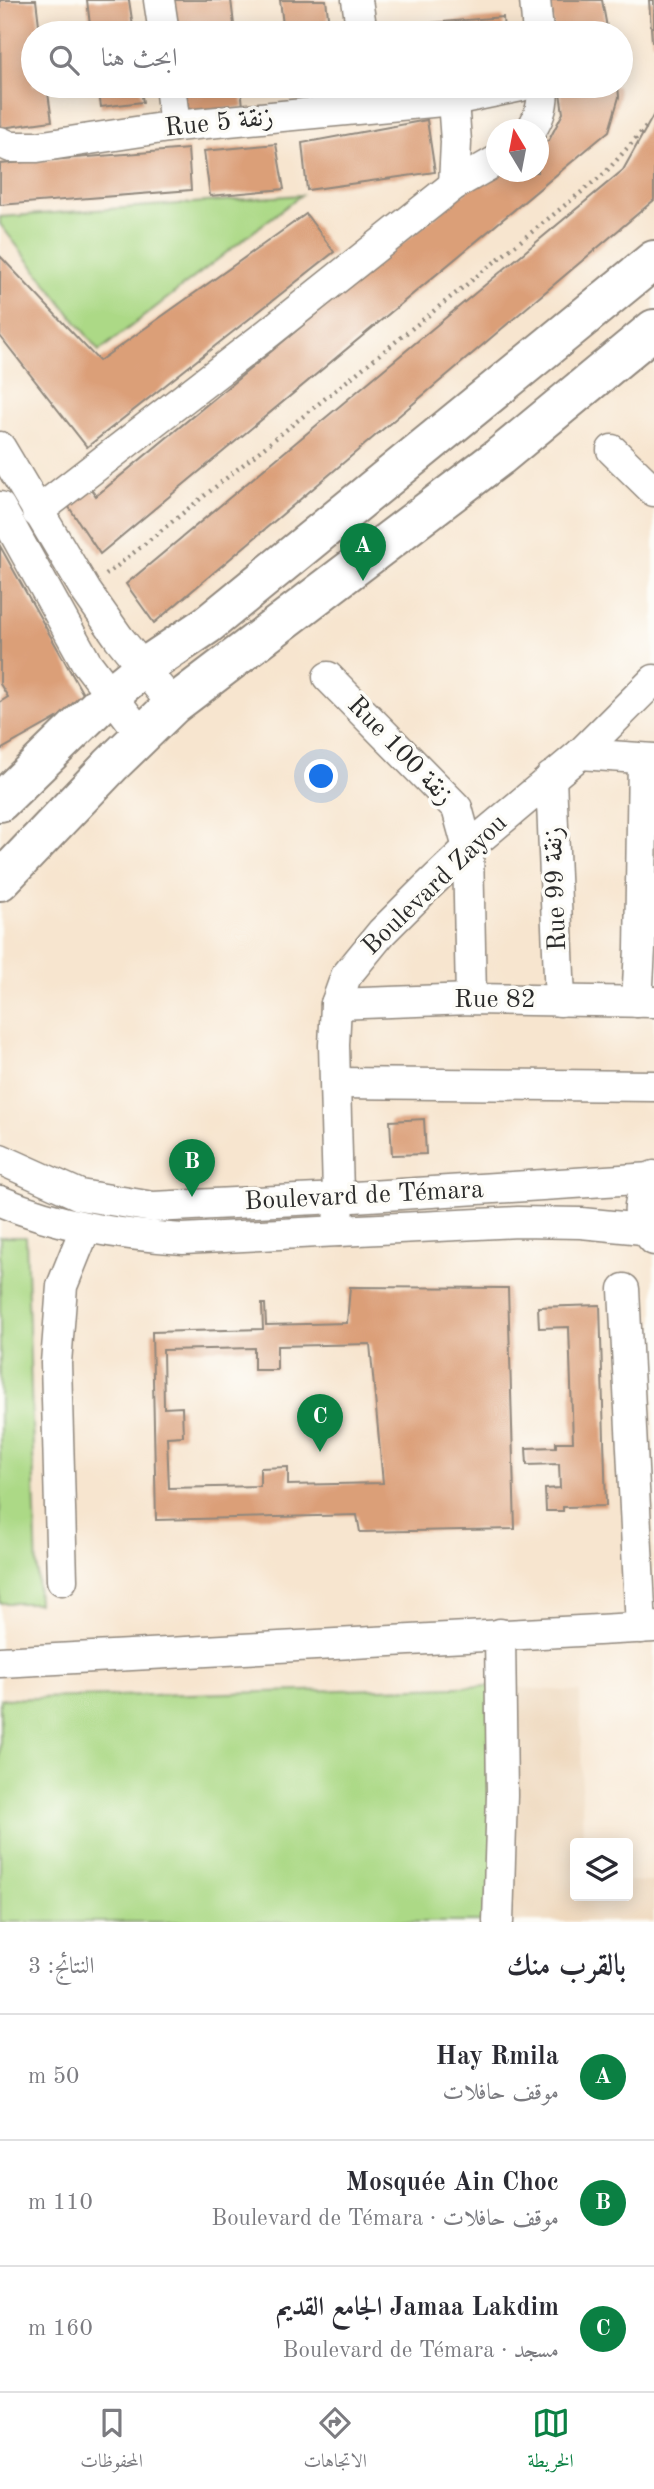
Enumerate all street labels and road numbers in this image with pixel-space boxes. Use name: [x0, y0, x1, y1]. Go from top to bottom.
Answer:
street label: Rue 5 زنقة: [163, 104, 275, 143]
street label: Rue 100 زنقة: [342, 692, 458, 811]
street label: Boulevard Zayou: [358, 810, 512, 960]
street label: Rue 99 زنقة: [541, 826, 572, 952]
street label: Rue 82: [454, 987, 536, 1013]
street label: Boulevard de Témara: [244, 1177, 484, 1215]

